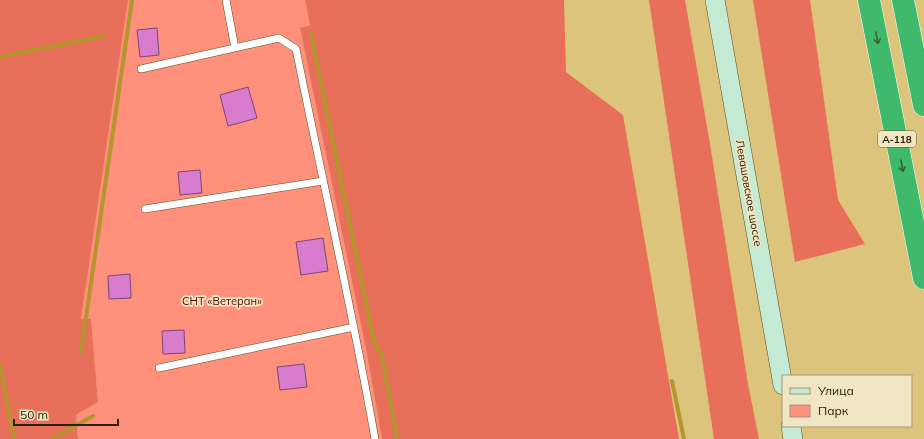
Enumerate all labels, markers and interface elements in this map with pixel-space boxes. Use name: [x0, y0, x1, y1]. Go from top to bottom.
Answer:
one-way arrow: [873, 31, 881, 44]
road number: А-118: [878, 131, 916, 147]
street label: Левашовское шоссе: [733, 138, 765, 248]
one-way arrow: [898, 159, 906, 172]
park label: СНТ «Ветеран»: [182, 294, 262, 308]
legend: [782, 375, 912, 427]
text: Улица: [817, 383, 854, 398]
scale bar: [14, 401, 118, 427]
text: Парк: [818, 403, 849, 418]
text: 50 m: [20, 407, 48, 422]

